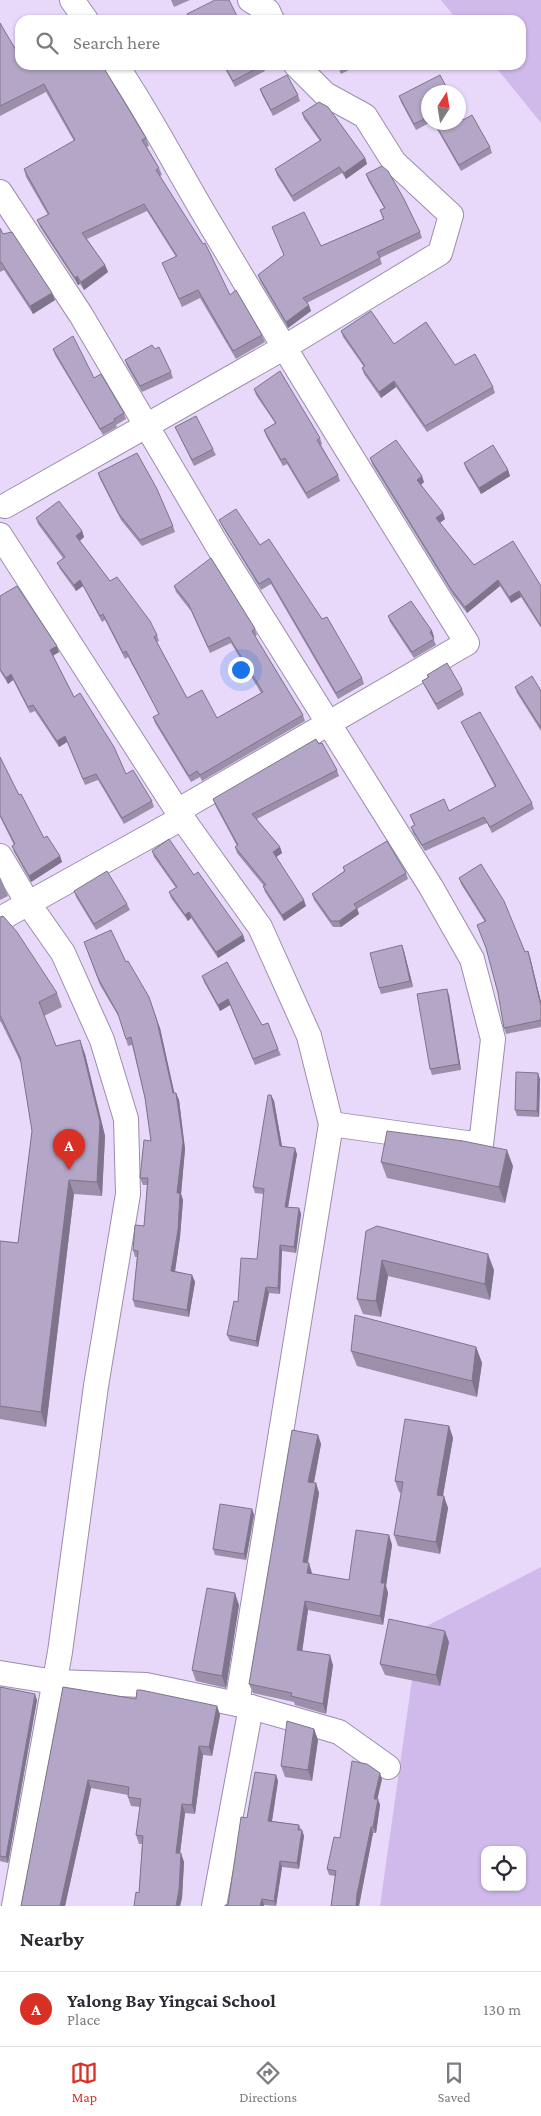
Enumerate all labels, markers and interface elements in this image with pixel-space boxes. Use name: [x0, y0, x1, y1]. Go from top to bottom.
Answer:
search box: [15, 15, 526, 70]
icon: search: [33, 29, 61, 57]
text: Search here: [73, 32, 160, 53]
north arrow: [421, 85, 466, 130]
your location: [228, 657, 254, 683]
pin: A: [53, 1129, 85, 1170]
map controls: [481, 1846, 526, 1891]
button: locate: [481, 1846, 526, 1891]
text: Nearby: [20, 1927, 84, 1951]
text: Yalong Bay Yingcai School: [67, 1990, 276, 2011]
text: A: [31, 2001, 41, 2018]
text: 130 m: [483, 2001, 521, 2018]
text: Place: [67, 2011, 100, 2028]
tab: Map: [70, 2059, 98, 2105]
tab: Directions: [239, 2059, 297, 2105]
tab: Saved: [438, 2059, 471, 2105]

